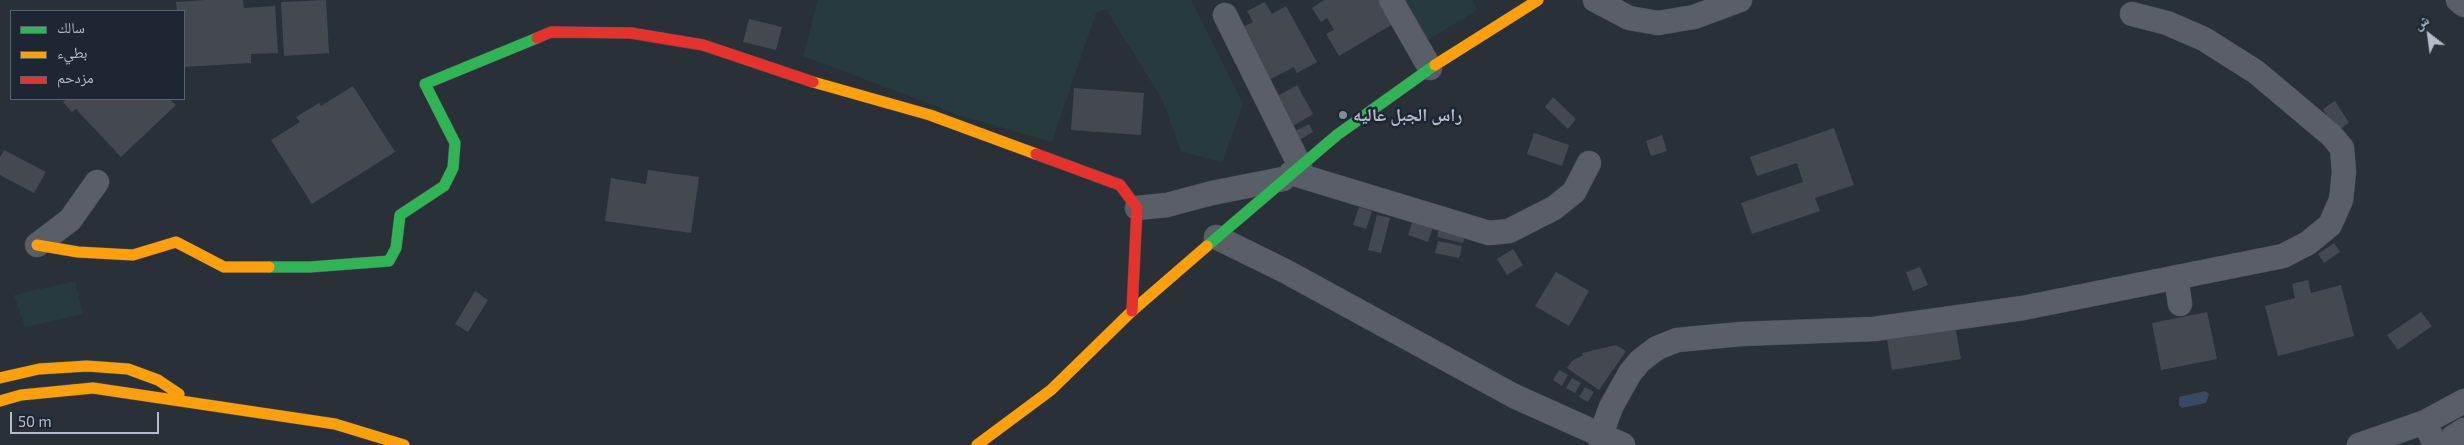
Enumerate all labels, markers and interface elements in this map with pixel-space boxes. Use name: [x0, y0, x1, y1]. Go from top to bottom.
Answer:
legend: [10, 10, 185, 100]
north arrow: [2404, 10, 2454, 60]
text: ش: [2411, 11, 2432, 33]
text: سالك: [57, 18, 85, 36]
text: بطيء: [57, 43, 87, 61]
text: مزدحم: [57, 68, 94, 86]
place label: راس الجبل عاليه: [1353, 104, 1462, 126]
marker: راس الجبل عاليه: [1337, 109, 1349, 121]
scale bar: [12, 402, 161, 434]
text: 50 m: [18, 412, 52, 430]

